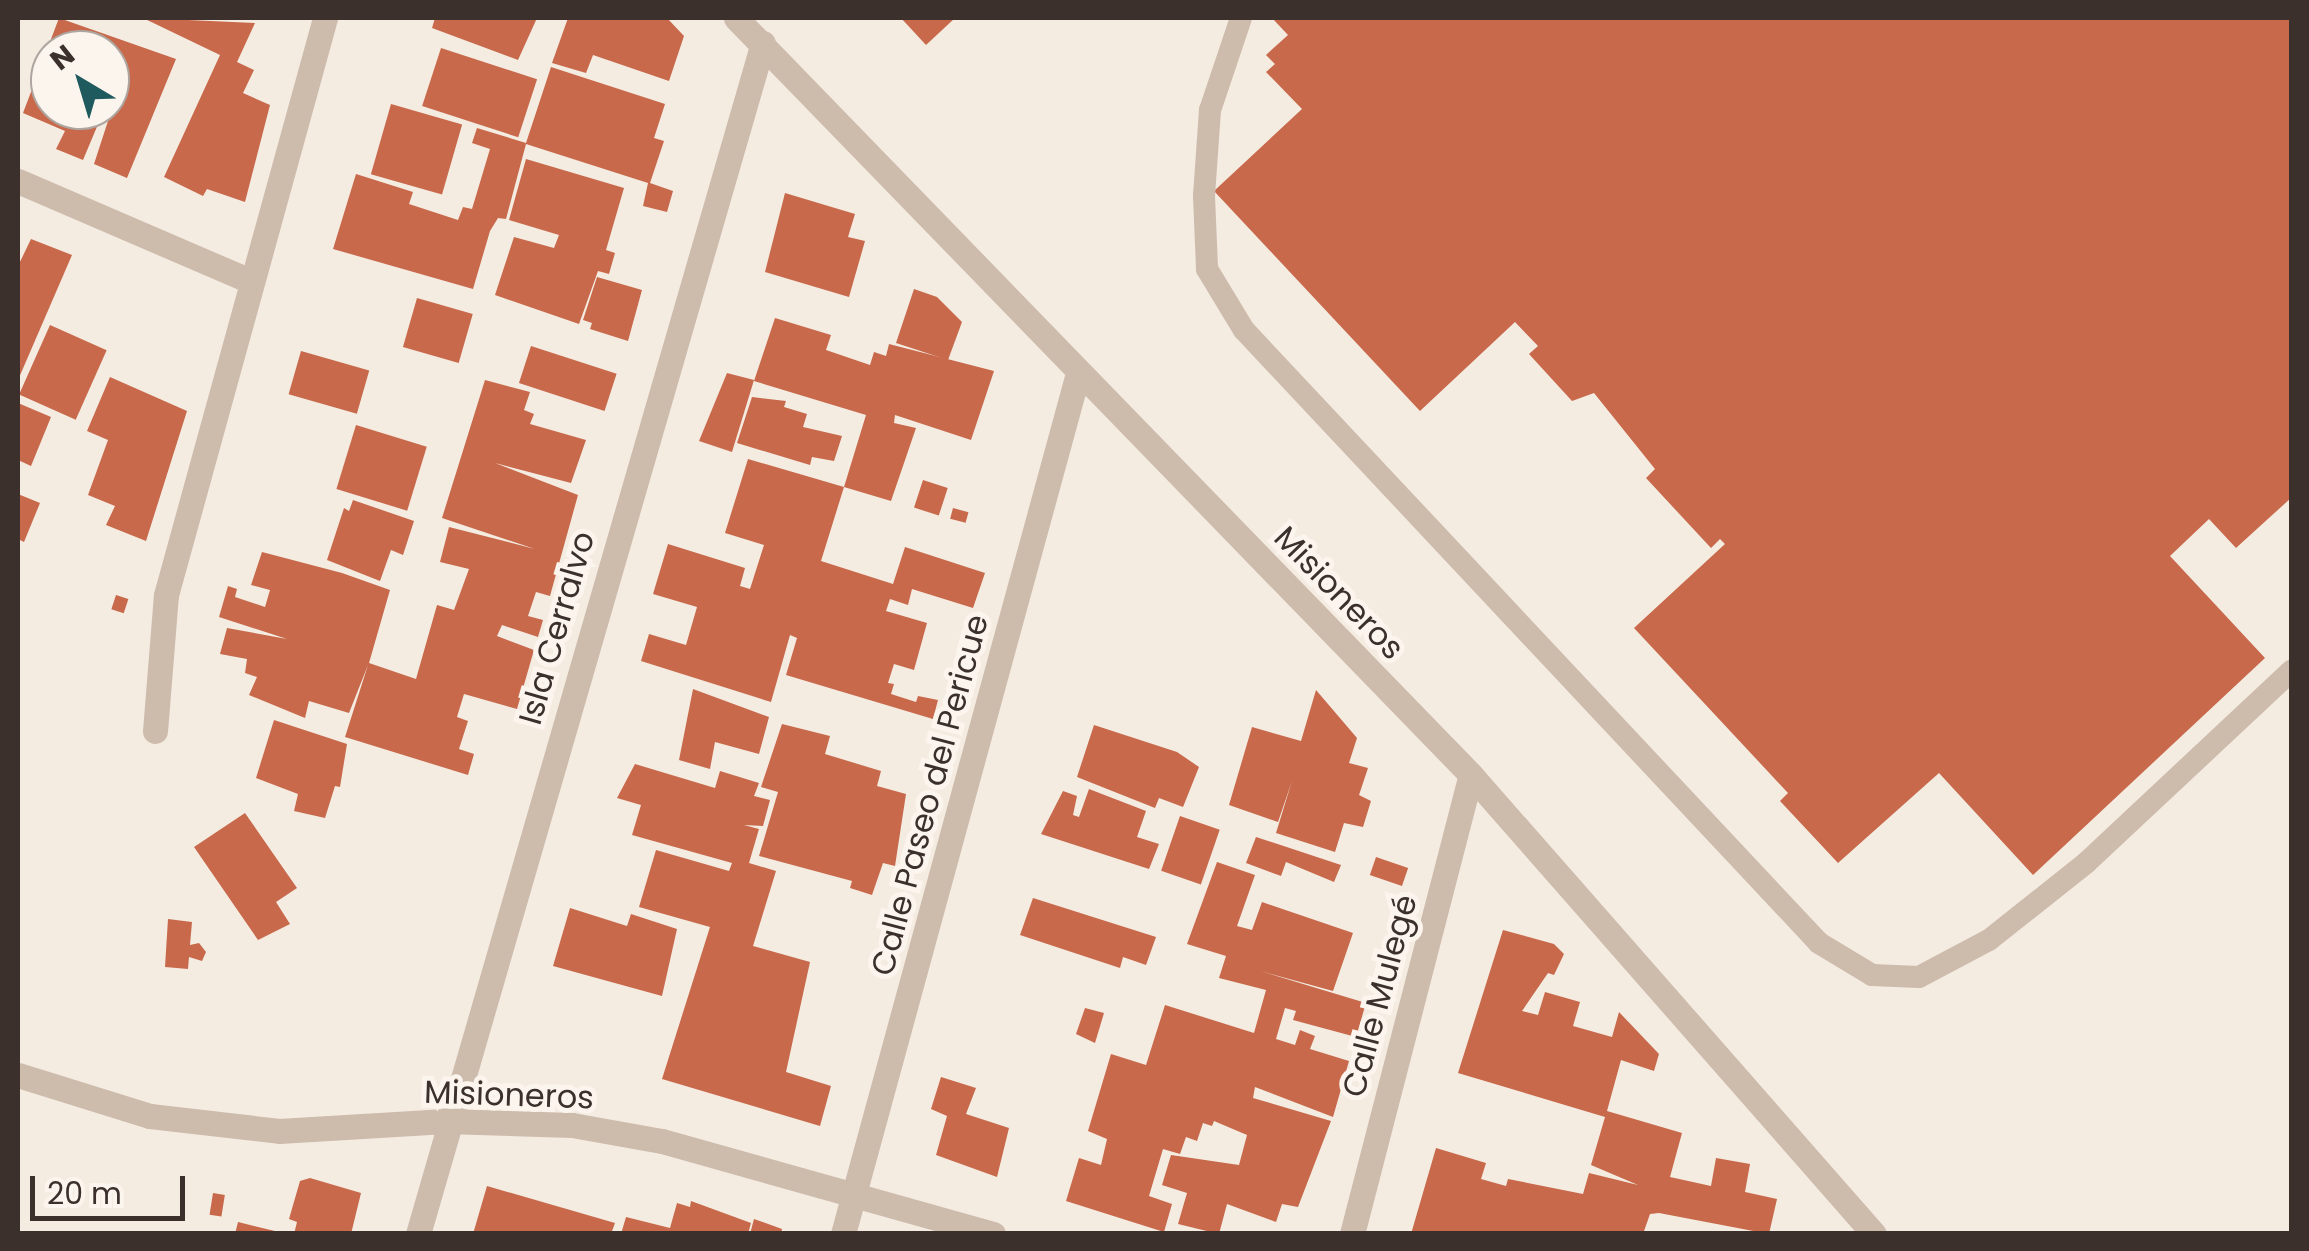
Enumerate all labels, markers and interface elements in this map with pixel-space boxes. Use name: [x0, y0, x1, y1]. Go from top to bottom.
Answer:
north arrow: [30, 30, 130, 130]
text: N: [42, 36, 83, 79]
street label: Misioneros: [1266, 519, 1412, 667]
street label: Isla Cerralvo: [511, 527, 603, 729]
street label: Calle Paseo del Pericue: [863, 610, 997, 980]
street label: Calle Mulegé: [1335, 891, 1425, 1101]
street label: Misioneros: [423, 1073, 595, 1117]
scale bar: [35, 1156, 190, 1218]
text: 20 m: [47, 1172, 122, 1215]

